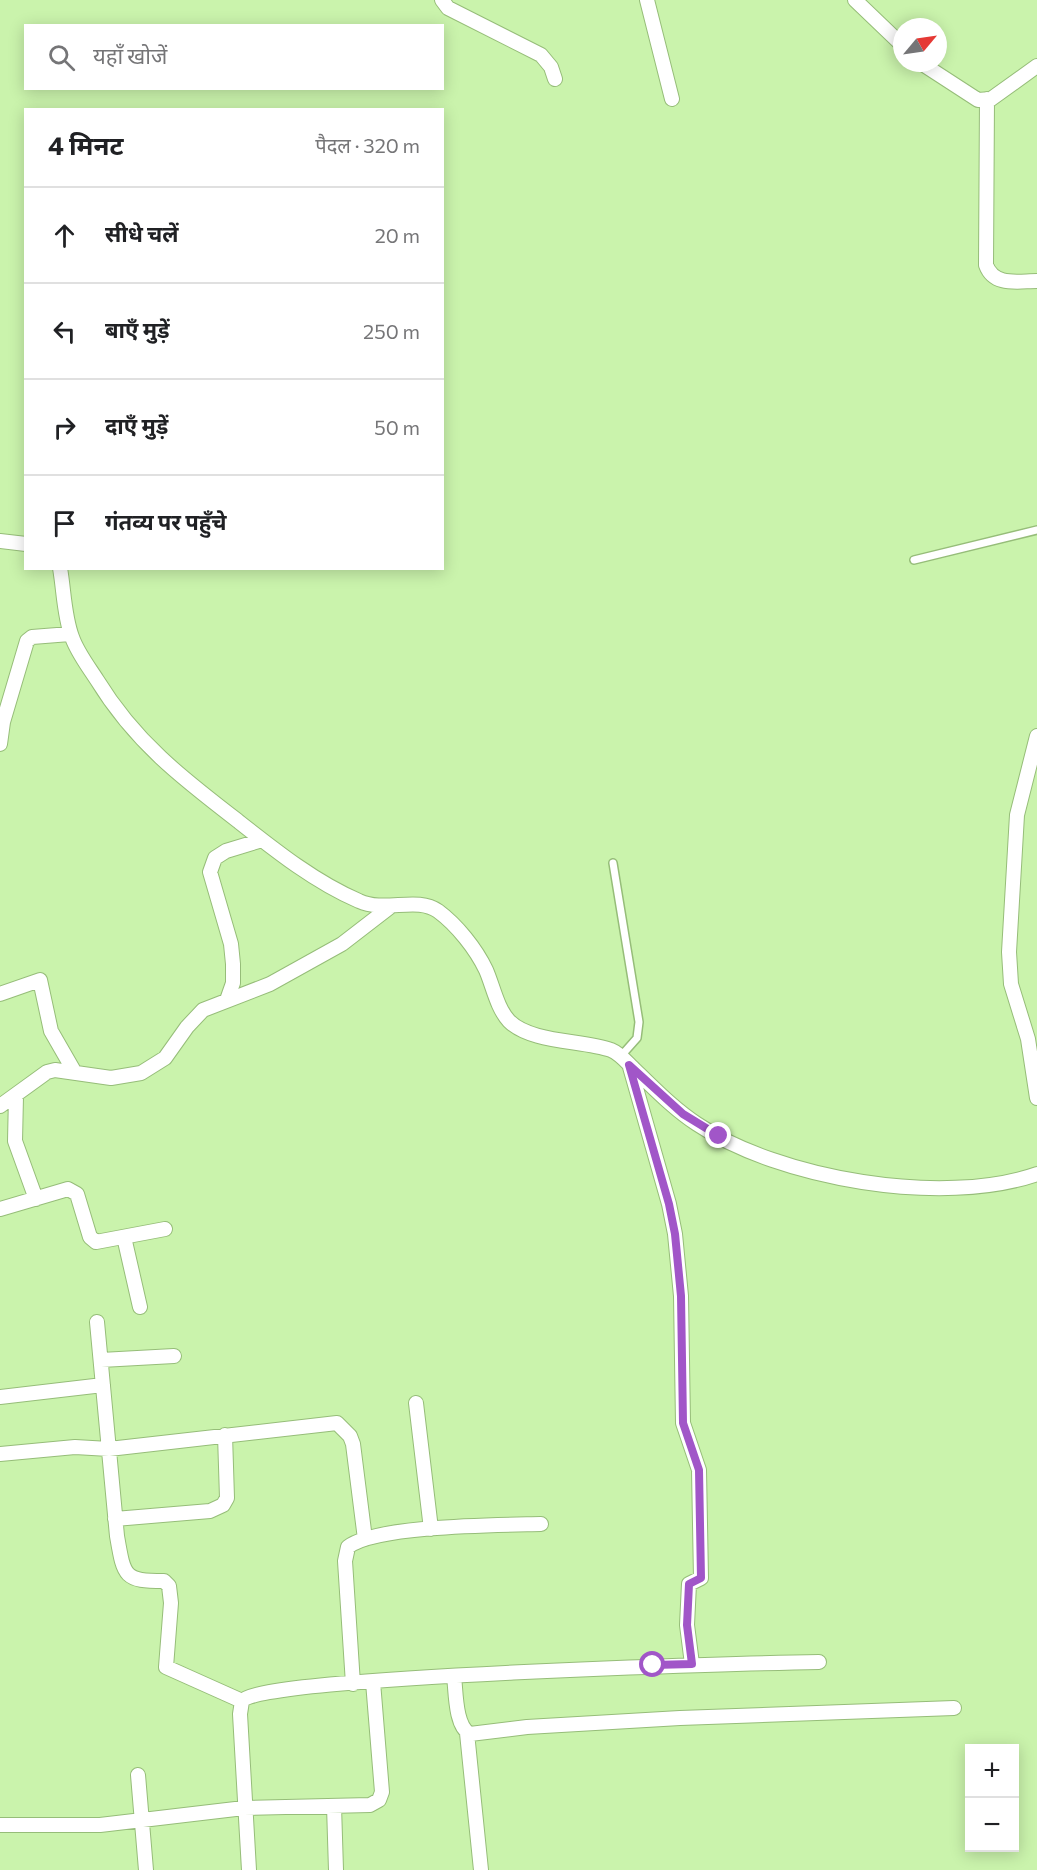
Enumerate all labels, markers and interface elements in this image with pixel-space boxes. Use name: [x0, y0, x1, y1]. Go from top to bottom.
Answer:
north arrow: [893, 18, 947, 72]
search box: [24, 24, 444, 90]
icon: search: [45, 41, 78, 74]
text: यहाँ खोजें: [93, 42, 167, 69]
text: 4 मिनट: [48, 129, 124, 160]
text: पैदल · 320 m: [315, 133, 420, 157]
icon: ahead: [48, 219, 81, 252]
text: सीधे चलें: [105, 220, 179, 247]
text: 20 m: [375, 223, 420, 247]
icon: left: [48, 315, 81, 348]
text: बाएँ मुड़ें: [105, 316, 170, 343]
text: 250 m: [363, 319, 420, 343]
icon: right: [48, 411, 81, 444]
text: दाएँ मुड़ें: [105, 412, 168, 439]
text: 50 m: [374, 415, 420, 439]
icon: arrive: [48, 507, 81, 540]
text: गंतव्य पर पहुँचे: [105, 508, 227, 535]
route end: [705, 1122, 731, 1148]
route start: [639, 1651, 665, 1677]
map controls: [965, 1744, 1019, 1852]
button: +: [965, 1744, 1019, 1798]
button: −: [965, 1798, 1019, 1852]

